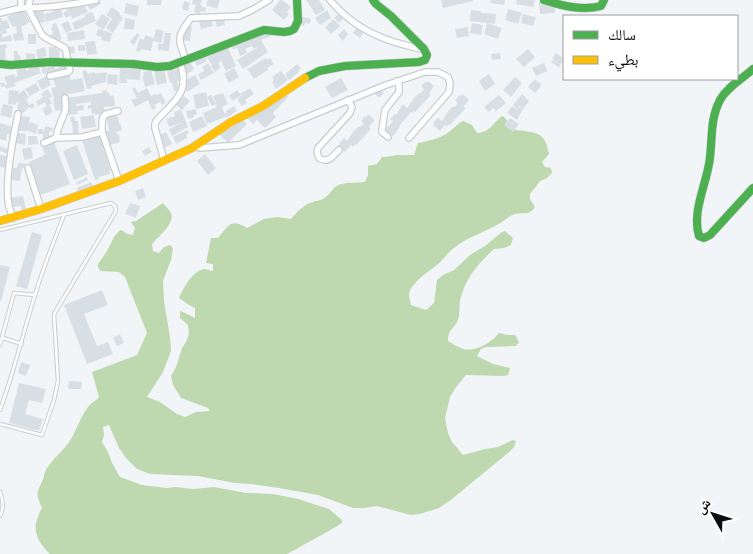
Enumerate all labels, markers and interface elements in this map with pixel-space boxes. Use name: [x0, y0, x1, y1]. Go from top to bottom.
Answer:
legend: [563, 15, 738, 80]
text: سالك: [608, 26, 636, 44]
text: بطيء: [608, 51, 638, 72]
north arrow: [688, 489, 738, 539]
text: ش: [692, 495, 715, 517]

